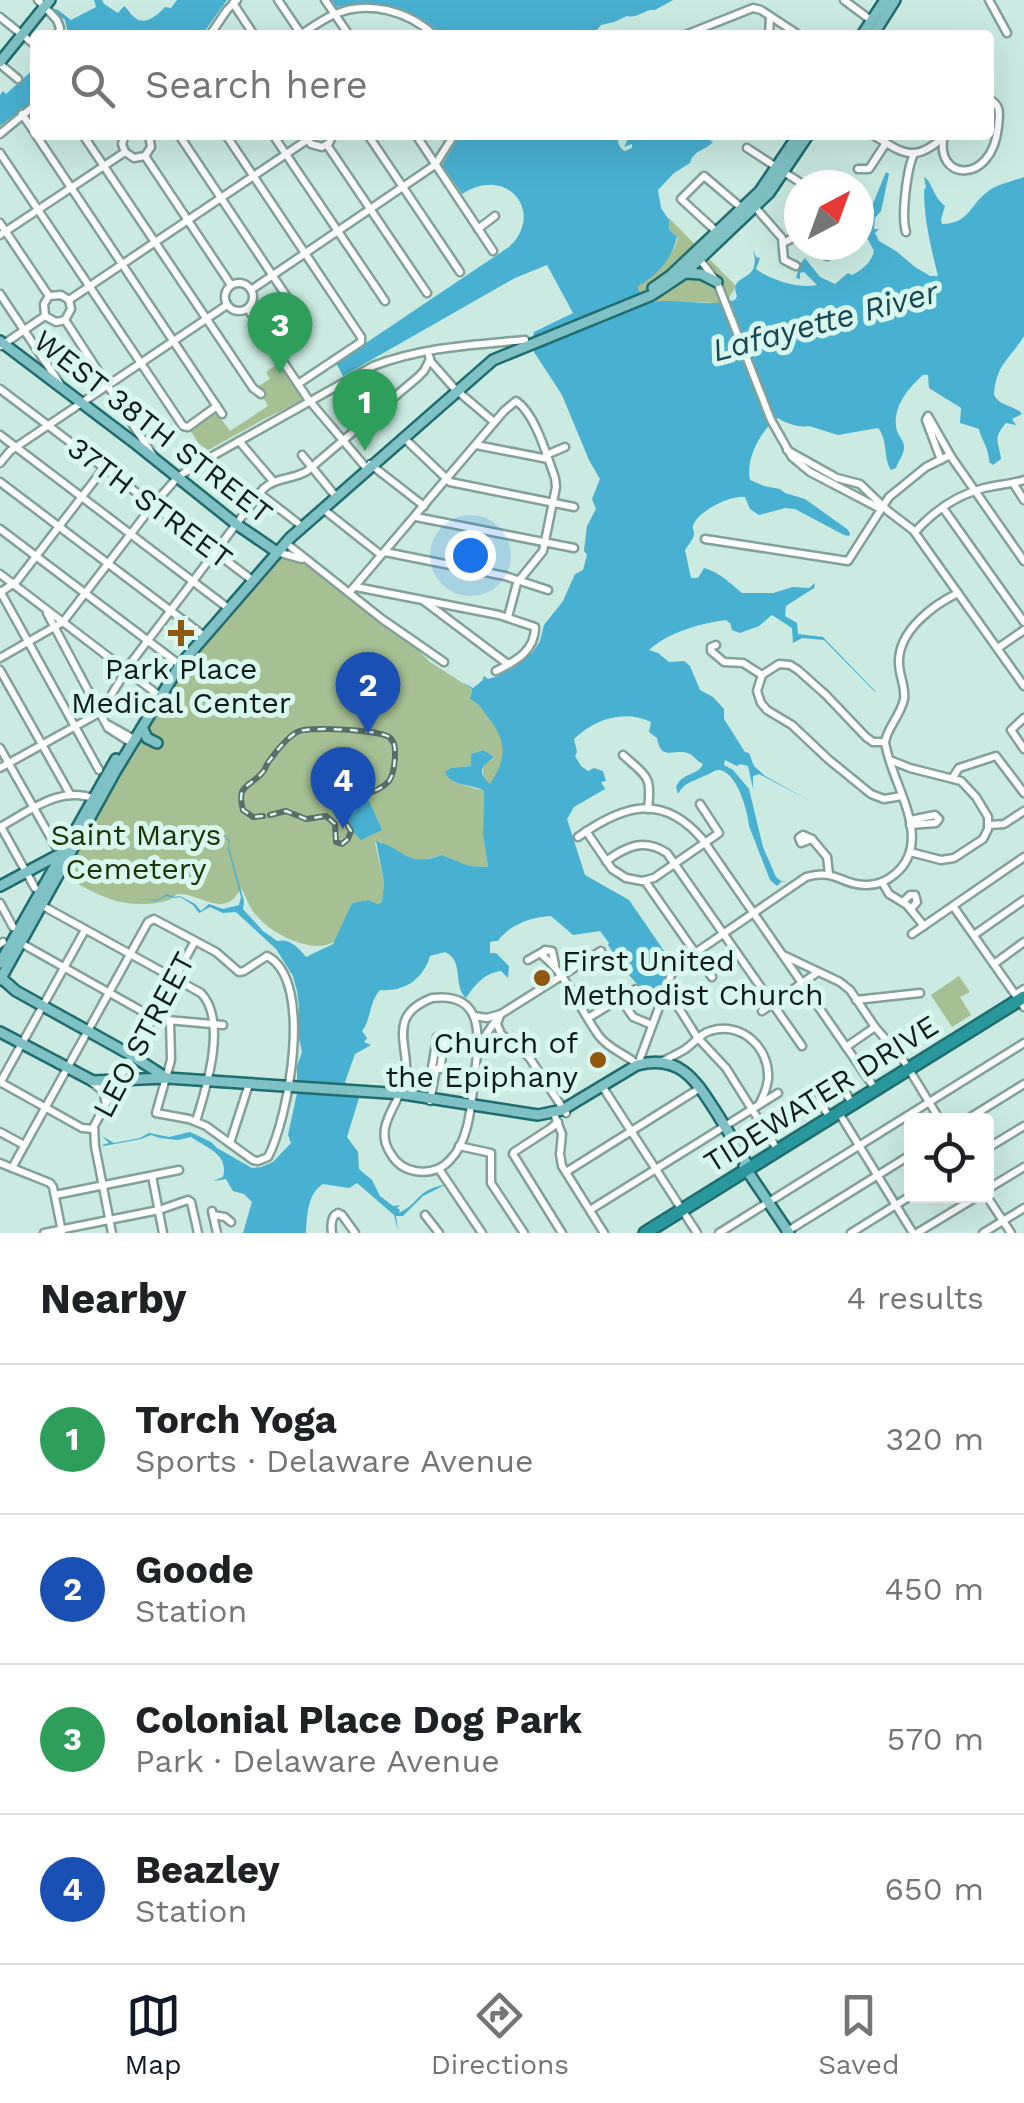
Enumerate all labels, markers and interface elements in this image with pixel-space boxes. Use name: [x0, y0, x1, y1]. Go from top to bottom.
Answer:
search box: [30, 30, 994, 140]
icon: search: [65, 58, 120, 113]
text: Search here: [145, 63, 368, 107]
north arrow: [784, 170, 874, 260]
water label: Lafayette River: [708, 272, 944, 369]
pin: 3: [248, 292, 312, 374]
street label: WEST 38TH STREET: [26, 322, 280, 532]
pin: 1: [332, 368, 398, 451]
street label: 37TH STREET: [61, 430, 239, 576]
your location: [445, 530, 496, 581]
marker: Park Place Medical Center: [168, 620, 194, 646]
place label: Park Place Medical Center: [71, 651, 291, 720]
pin: 2: [336, 652, 400, 734]
pin: 4: [310, 746, 376, 829]
park label: Saint Marys Cemetery: [51, 817, 221, 886]
place label: First United Methodist Church: [562, 943, 824, 1012]
street label: LEO STREET: [85, 946, 202, 1123]
marker: First United Methodist Church: [531, 967, 553, 989]
street label: TIDEWATER DRIVE: [697, 1007, 944, 1180]
place label: Church of the Epiphany: [385, 1025, 579, 1094]
marker: Church of the Epiphany: [587, 1049, 609, 1071]
map controls: [904, 1113, 994, 1203]
button: locate: [904, 1113, 994, 1203]
text: Nearby: [40, 1274, 187, 1323]
text: 4 results: [846, 1279, 984, 1317]
text: Torch Yoga: [135, 1398, 337, 1442]
text: 1: [66, 1420, 79, 1458]
text: 320 m: [885, 1420, 984, 1458]
text: Sports · Delaware Avenue: [135, 1442, 533, 1480]
text: Goode: [135, 1548, 254, 1592]
text: 2: [63, 1570, 82, 1608]
text: 450 m: [885, 1570, 984, 1608]
text: Station: [135, 1592, 247, 1630]
text: Colonial Place Dog Park: [135, 1698, 582, 1742]
text: 3: [63, 1720, 82, 1758]
text: 570 m: [887, 1720, 984, 1758]
text: Park · Delaware Avenue: [135, 1742, 500, 1780]
text: Beazley: [135, 1848, 280, 1892]
text: 4: [62, 1870, 83, 1908]
text: 650 m: [885, 1870, 984, 1908]
text: Station: [135, 1892, 247, 1930]
tab: Map: [125, 1988, 182, 2081]
tab: Directions: [431, 1988, 569, 2081]
tab: Saved: [818, 1988, 899, 2081]

